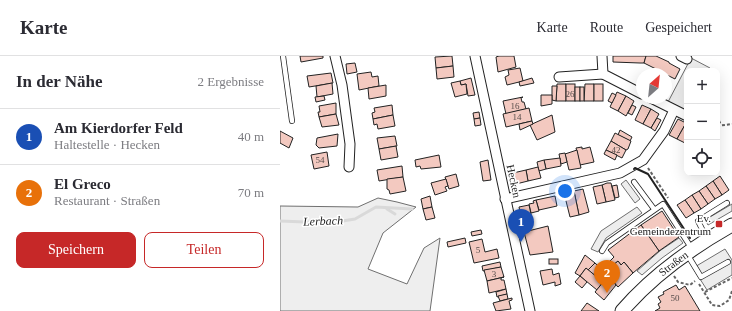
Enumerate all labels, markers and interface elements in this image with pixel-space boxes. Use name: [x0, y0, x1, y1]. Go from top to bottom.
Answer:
text: Karte: [20, 17, 67, 38]
text: Karte: [537, 20, 568, 35]
text: Route: [590, 20, 623, 35]
text: Gespeichert: [645, 20, 712, 35]
north arrow: [636, 68, 672, 104]
map controls: [684, 68, 720, 176]
button: +: [684, 68, 720, 104]
text: In der Nähe: [16, 72, 103, 91]
text: 2 Ergebnisse: [197, 74, 264, 89]
house number: 26: [566, 89, 575, 99]
house number: 16: [511, 101, 520, 111]
button: −: [684, 104, 720, 140]
house number: 14: [513, 112, 522, 122]
text: Am Kierdorfer Feld: [54, 120, 183, 136]
text: 1: [26, 129, 32, 144]
text: 40 m: [238, 129, 264, 144]
text: Haltestelle · Hecken: [54, 137, 160, 152]
button: locate: [684, 140, 720, 176]
house number: 42: [612, 145, 621, 155]
house number: 54: [316, 155, 325, 165]
street label: Hecken: [505, 163, 523, 199]
text: El Greco: [54, 176, 111, 192]
your location: [555, 181, 575, 201]
text: 2: [26, 185, 32, 200]
text: 70 m: [238, 185, 264, 200]
text: Restaurant · Straßen: [54, 193, 160, 208]
pin: 1: [508, 209, 534, 242]
place label: Ev. Gemeindezentrum: [630, 212, 711, 237]
water label: Lerbach: [302, 213, 343, 229]
marker: Ev. Gemeindezentrum: [714, 219, 724, 229]
button: Speichern: [16, 232, 136, 268]
button: Teilen: [144, 232, 264, 268]
house number: 5: [476, 245, 481, 255]
street label: Straßen: [656, 248, 691, 278]
pin: 2: [594, 260, 620, 293]
house number: 3: [492, 269, 497, 279]
house number: 50: [671, 293, 680, 303]

